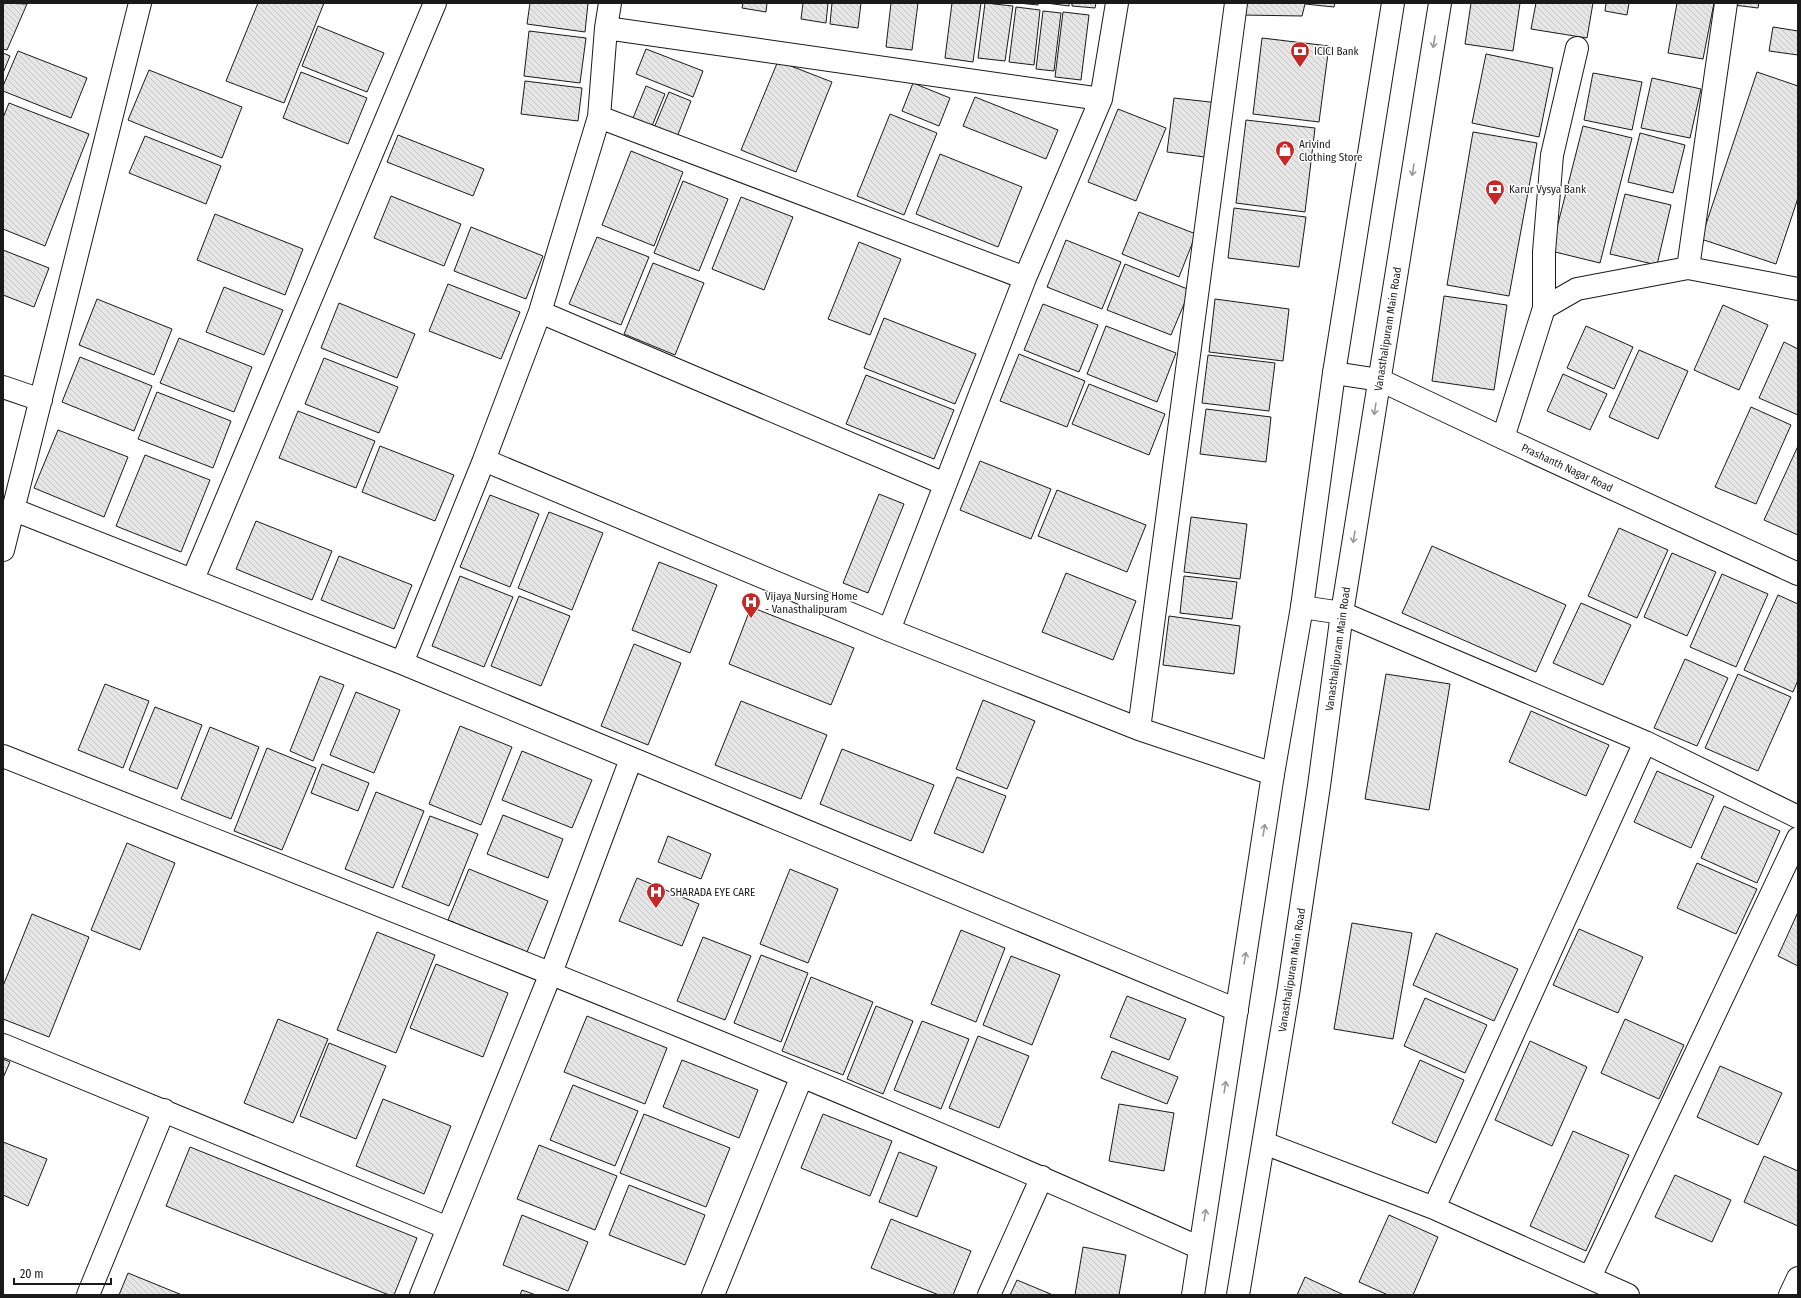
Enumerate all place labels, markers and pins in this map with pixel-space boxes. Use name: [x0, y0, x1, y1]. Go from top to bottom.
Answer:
bank icon: ICICI Bank: [1289, 40, 1311, 68]
place label: ICICI Bank: [1314, 45, 1360, 58]
place label: Arivind Clothing Store: [1299, 138, 1362, 164]
shop icon: Arivind Clothing Store: [1274, 139, 1296, 167]
bank icon: Karur Vysya Bank: [1484, 178, 1506, 206]
place label: Karur Vysya Bank: [1509, 183, 1587, 196]
place label: Vijaya Nursing Home - Vanasthalipuram: [765, 590, 858, 616]
hospital icon: Vijaya Nursing Home - Vanasthalipuram: [740, 591, 762, 619]
hospital icon: SHARADA EYE CARE: [645, 881, 667, 909]
place label: SHARADA EYE CARE: [670, 886, 755, 899]

